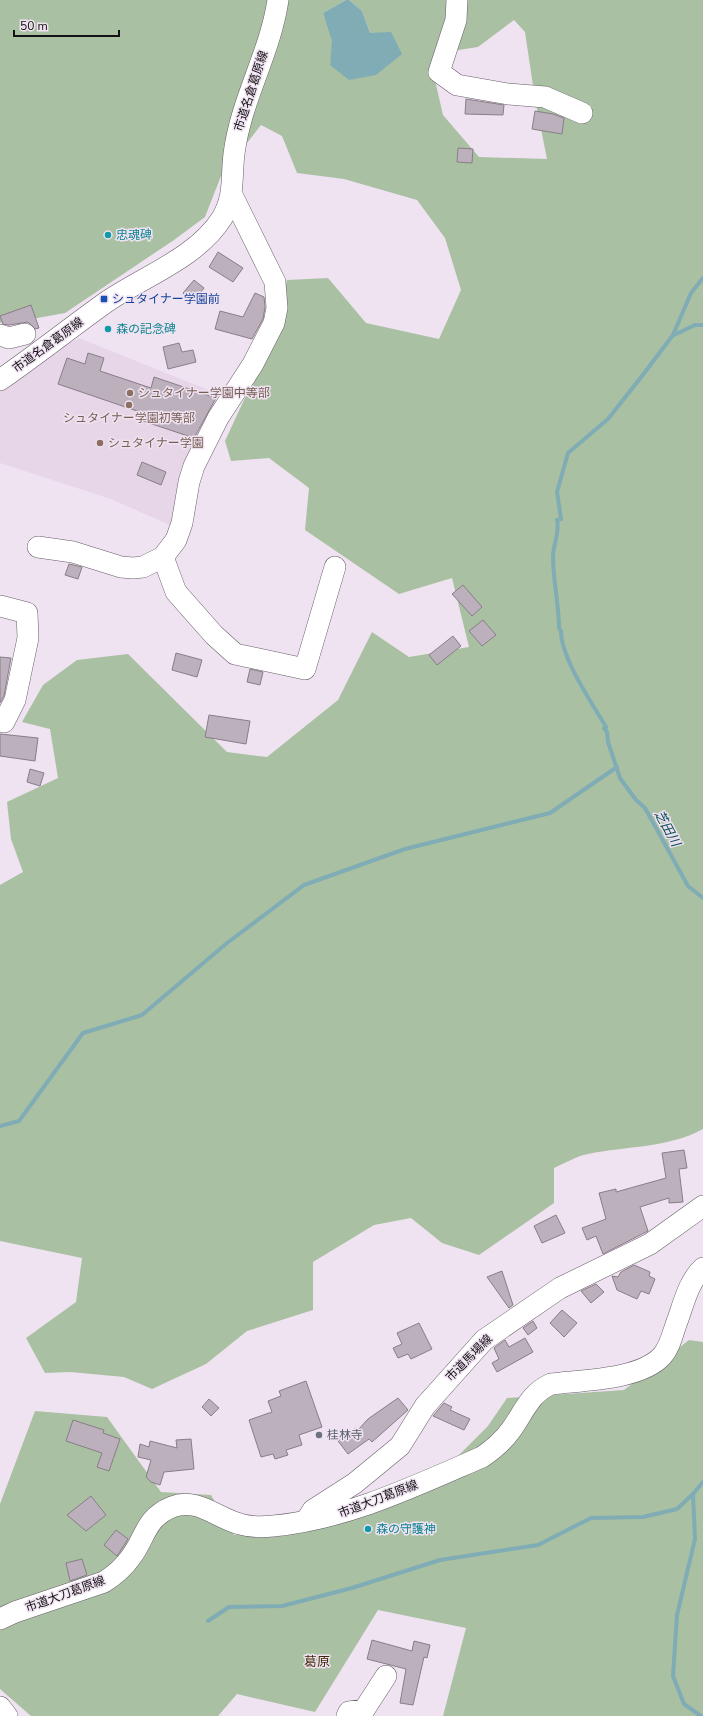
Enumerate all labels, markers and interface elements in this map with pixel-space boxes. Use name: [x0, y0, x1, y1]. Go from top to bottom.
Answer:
scale bar: [14, 12, 119, 38]
text: 50 m: [20, 18, 48, 34]
street label: 市道名倉葛原線: [230, 49, 272, 133]
place label: 忠魂碑: [116, 227, 152, 243]
marker: 忠魂碑: [103, 230, 113, 240]
place label: シュタイナー学園前: [112, 291, 220, 307]
marker: シュタイナー学園前: [99, 294, 109, 304]
street label: 市道名倉葛原線: [9, 314, 87, 376]
place label: 森の記念碑: [116, 321, 176, 337]
marker: 森の記念碑: [103, 324, 113, 334]
place label: シュタイナー学園中等部: [138, 385, 270, 401]
marker: シュタイナー学園中等部: [125, 388, 135, 398]
marker: シュタイナー学園初等部: [124, 400, 134, 410]
place label: シュタイナー学園初等部: [63, 410, 195, 426]
place label: シュタイナー学園: [108, 435, 204, 451]
marker: シュタイナー学園: [95, 438, 105, 448]
water label: 芝田川: [650, 807, 685, 852]
street label: 市道馬場線: [442, 1331, 496, 1385]
place label: 桂林寺: [327, 1427, 363, 1443]
marker: 桂林寺: [314, 1430, 324, 1440]
street label: 市道大刀葛原線: [336, 1476, 420, 1522]
place label: 森の守護神: [376, 1521, 436, 1537]
marker: 森の守護神: [363, 1524, 373, 1534]
street label: 市道大刀葛原線: [23, 1572, 107, 1616]
district label: 葛原: [304, 1653, 330, 1671]

